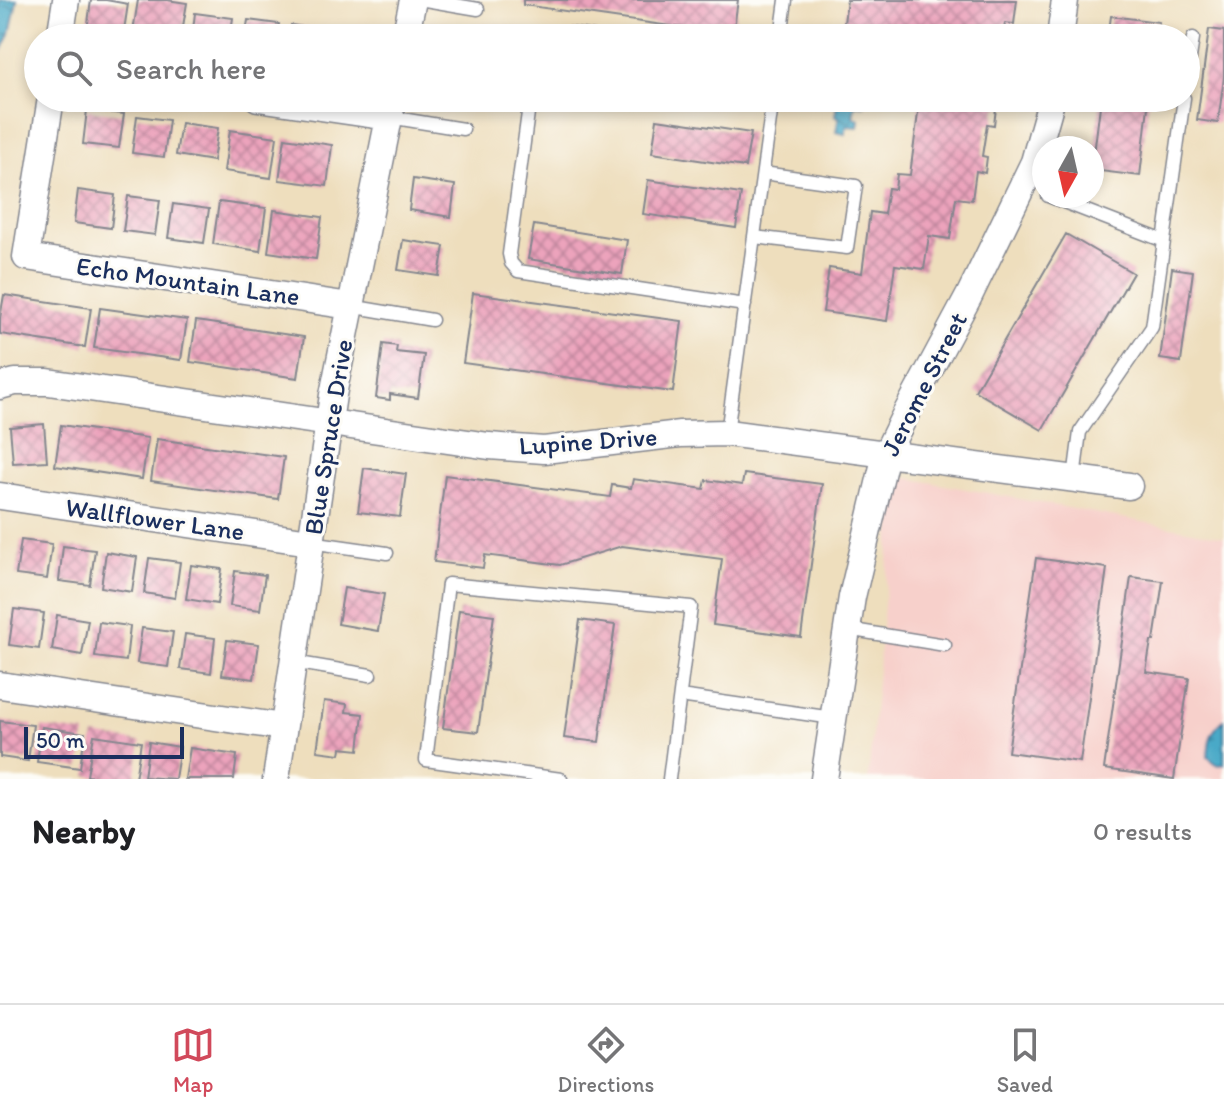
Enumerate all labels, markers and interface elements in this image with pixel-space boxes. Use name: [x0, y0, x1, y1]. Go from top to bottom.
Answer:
search box: [24, 24, 1200, 112]
icon: search: [52, 46, 96, 90]
text: Search here: [116, 50, 266, 87]
north arrow: [1032, 136, 1104, 208]
street label: Echo Mountain Lane: [74, 249, 302, 313]
street label: Jerome Street: [874, 306, 974, 461]
street label: Blue Spruce Drive: [297, 337, 359, 537]
street label: Lupine Drive: [518, 420, 658, 462]
street label: Wallflower Lane: [64, 491, 246, 547]
scale bar: [24, 723, 184, 759]
text: 50 m: [36, 727, 85, 754]
text: Nearby: [32, 811, 135, 852]
text: 0 results: [1093, 815, 1192, 847]
tab: Map: [171, 1023, 215, 1098]
tab: Directions: [558, 1023, 654, 1098]
tab: Saved: [997, 1023, 1053, 1098]

